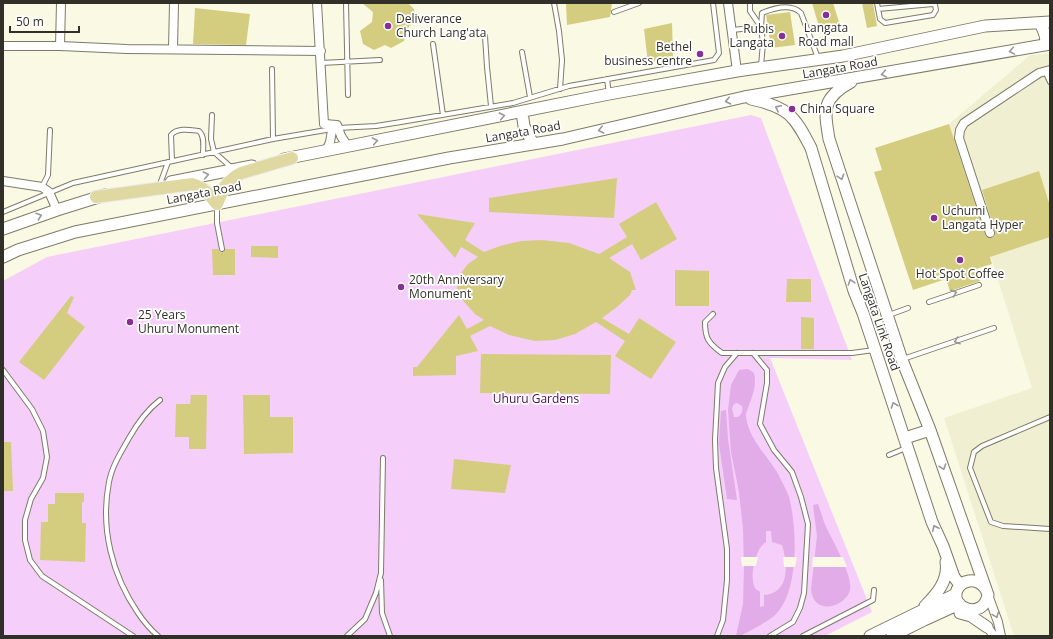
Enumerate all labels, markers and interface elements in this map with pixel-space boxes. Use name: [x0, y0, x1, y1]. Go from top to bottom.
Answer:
scale bar: [10, 8, 79, 34]
place label: Deliverance Church Lang'ata: [396, 10, 486, 41]
marker: Langata Road mall: [821, 10, 831, 20]
text: 50 m: [16, 13, 44, 30]
place label: Langata Road mall: [798, 19, 854, 50]
place label: Rubis Langata: [730, 20, 774, 51]
marker: Deliverance Church Lang'ata: [383, 21, 393, 31]
marker: Rubis Langata: [777, 31, 787, 41]
place label: Bethel business centre: [604, 38, 692, 69]
one-way arrow: [1008, 46, 1015, 54]
marker: Bethel business centre: [695, 49, 705, 59]
street label: Langata Road: [801, 53, 879, 82]
one-way arrow: [881, 69, 887, 77]
one-way arrow: [725, 97, 731, 105]
place label: China Square: [800, 100, 875, 117]
marker: China Square: [787, 104, 797, 114]
one-way arrow: [775, 105, 783, 113]
one-way arrow: [499, 112, 506, 120]
street label: Langata Road: [484, 117, 562, 146]
one-way arrow: [598, 126, 605, 134]
one-way arrow: [372, 138, 378, 146]
one-way arrow: [203, 171, 209, 179]
one-way arrow: [836, 173, 845, 180]
street label: Langata Road: [165, 177, 243, 208]
place label: Uchumi Langata Hyper: [942, 202, 1023, 233]
one-way arrow: [36, 212, 43, 220]
marker: Uchumi Langata Hyper: [929, 213, 939, 223]
marker: Hot Spot Coffee: [955, 255, 965, 265]
place label: Hot Spot Coffee: [916, 265, 1004, 282]
place label: 20th Anniversary Monument: [409, 271, 505, 302]
street label: Langata Link Road: [855, 271, 904, 373]
one-way arrow: [847, 279, 856, 286]
marker: 20th Anniversary Monument: [396, 282, 406, 292]
one-way arrow: [951, 289, 958, 298]
place label: 25 Years Uhuru Monument: [138, 306, 239, 337]
marker: 25 Years Uhuru Monument: [125, 317, 135, 327]
one-way arrow: [954, 336, 961, 344]
park label: Uhuru Gardens: [493, 390, 579, 407]
one-way arrow: [890, 401, 898, 408]
one-way arrow: [938, 463, 947, 470]
one-way arrow: [931, 525, 939, 532]
one-way arrow: [991, 611, 999, 618]

